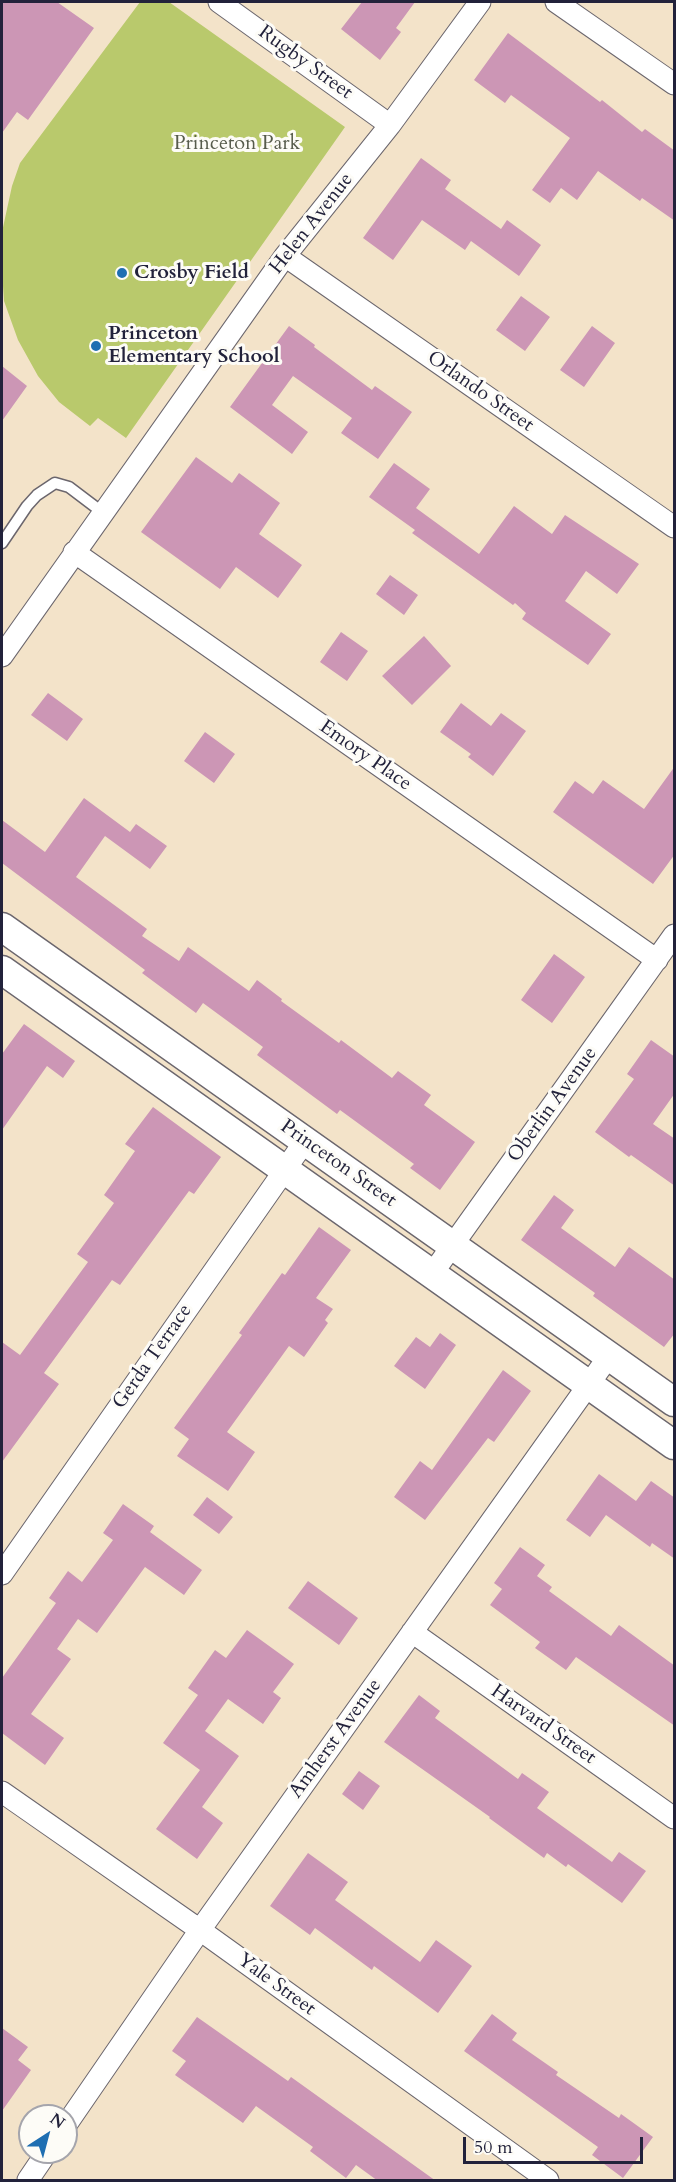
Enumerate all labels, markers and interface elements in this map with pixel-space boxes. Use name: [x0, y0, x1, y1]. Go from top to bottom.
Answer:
street label: Rugby Street: [253, 21, 357, 105]
park label: Princeton Park: [174, 132, 300, 156]
street label: Helen Avenue: [265, 169, 359, 279]
place label: Crosby Field: [134, 261, 249, 285]
marker: Crosby Field: [115, 266, 129, 280]
place label: Princeton Elementary School: [108, 322, 280, 369]
marker: Princeton Elementary School: [89, 339, 103, 353]
street label: Orlando Street: [422, 346, 538, 438]
street label: Emory Place: [314, 715, 416, 797]
street label: Oberlin Avenue: [503, 1043, 603, 1167]
street label: Princeton Street: [275, 1115, 401, 1213]
street label: Gerda Terrace: [108, 1300, 198, 1414]
street label: Amherst Avenue: [285, 1675, 387, 1803]
street label: Harvard Street: [486, 1680, 600, 1770]
street label: Yale Street: [232, 1948, 320, 2022]
north arrow: [18, 2104, 78, 2164]
text: N: [45, 2108, 69, 2134]
scale bar: [466, 2125, 646, 2163]
text: 50 m: [474, 2135, 513, 2160]

